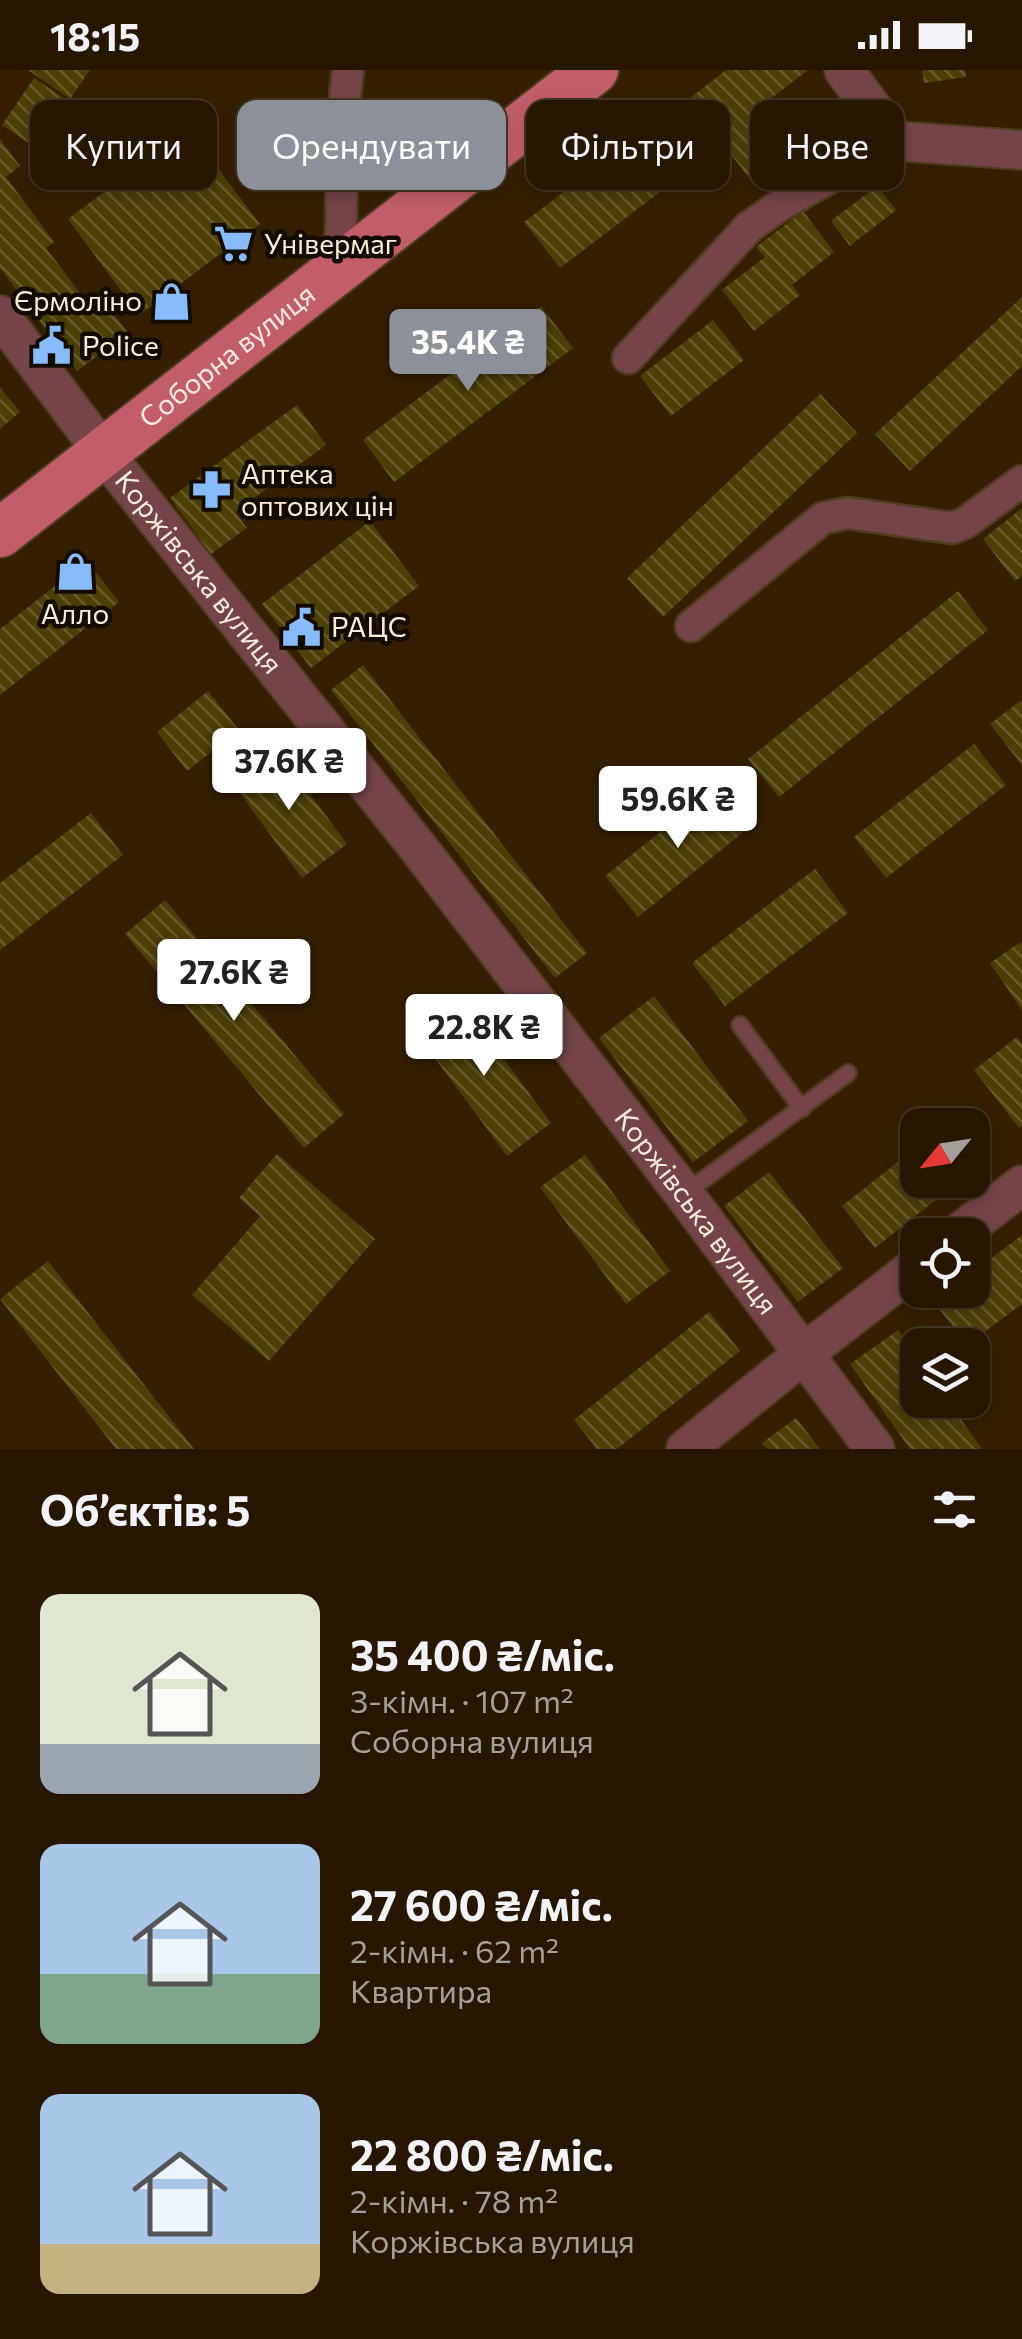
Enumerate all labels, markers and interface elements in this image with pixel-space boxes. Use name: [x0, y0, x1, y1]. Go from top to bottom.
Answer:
text: 18:15: [50, 12, 140, 59]
chip: Купити: [30, 100, 217, 190]
chip: Орендувати: [237, 100, 506, 190]
chip: Фільтри: [526, 100, 730, 190]
chip: Нове: [750, 100, 904, 190]
supermarket icon: Універмаг: [213, 223, 255, 265]
place label: Універмаг: [264, 226, 397, 260]
street label: Соборна вулиця: [132, 276, 321, 434]
shop icon: Єрмоліно: [151, 280, 193, 322]
place label: Єрмоліно: [14, 283, 142, 317]
pin: 35.4K ₴: [376, 309, 560, 394]
text: 35.4K ₴: [411, 321, 525, 361]
public building icon: Police: [31, 325, 73, 367]
place label: Police: [82, 328, 159, 362]
place label: Аптека оптових цін: [241, 456, 394, 522]
street label: Коржівська вулиця: [109, 463, 290, 680]
pharmacy icon: Аптека оптових цін: [190, 469, 232, 511]
shop icon: Алло: [54, 550, 96, 592]
place label: Алло: [41, 596, 109, 630]
public building icon: РАЦС: [280, 606, 322, 648]
place label: РАЦС: [331, 609, 407, 643]
pin: 37.6K ₴: [197, 728, 381, 813]
text: 37.6K ₴: [234, 740, 344, 780]
pin: 59.6K ₴: [586, 766, 770, 851]
text: 59.6K ₴: [621, 778, 735, 818]
pin: 27.6K ₴: [142, 939, 326, 1024]
text: 27.6K ₴: [179, 951, 289, 991]
pin: 22.8K ₴: [392, 994, 576, 1079]
text: 22.8K ₴: [428, 1006, 540, 1046]
street label: Коржівська вулиця: [608, 1101, 786, 1320]
north arrow: [900, 1108, 990, 1198]
map controls: [900, 1108, 990, 1418]
button: locate: [900, 1218, 990, 1308]
button: layers: [900, 1328, 990, 1418]
icon: filters: [927, 1482, 982, 1537]
text: Об’єктів: 5: [40, 1483, 251, 1535]
text: 35 400 ₴/міс.: [350, 1628, 615, 1680]
icon: home: [120, 1634, 240, 1754]
text: 3-кімн. · 107 m²: [350, 1680, 574, 1720]
text: Соборна вулиця: [350, 1720, 594, 1760]
text: 27 600 ₴/міс.: [350, 1878, 613, 1930]
icon: home: [120, 1884, 240, 2004]
text: 2-кімн. · 62 m²: [350, 1930, 559, 1970]
text: Квартира: [350, 1970, 492, 2010]
text: 22 800 ₴/міс.: [350, 2128, 614, 2180]
icon: home: [120, 2134, 240, 2254]
text: 2-кімн. · 78 m²: [350, 2180, 558, 2220]
text: Коржівська вулиця: [350, 2220, 635, 2260]

